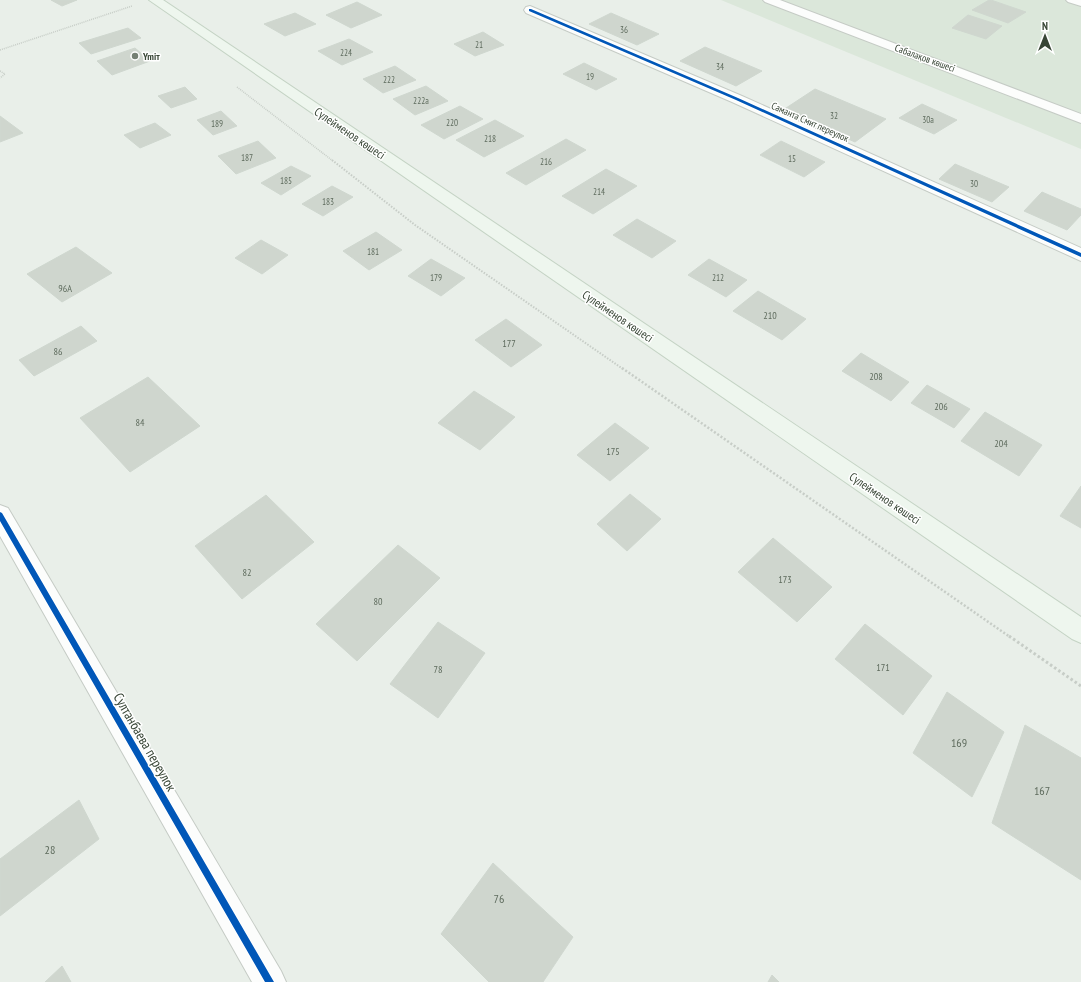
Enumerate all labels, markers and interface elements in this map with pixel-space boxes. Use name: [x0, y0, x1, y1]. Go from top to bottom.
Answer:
north arrow: [1025, 16, 1065, 56]
text: N: [1042, 19, 1048, 33]
house number: 36: [620, 24, 628, 35]
house number: 21: [475, 39, 483, 50]
street label: Сабалақов көшесі: [893, 41, 957, 75]
house number: 224: [340, 47, 352, 58]
place label: Ymiт: [142, 50, 160, 63]
marker: Ymiт: [130, 51, 140, 61]
house number: 34: [716, 61, 724, 72]
house number: 19: [586, 71, 594, 82]
house number: 222: [383, 74, 395, 85]
house number: 222а: [413, 95, 429, 106]
street label: Саманта Смит переулок: [769, 99, 851, 145]
street label: Сүлейменов көшесі: [312, 104, 388, 162]
house number: 32: [830, 110, 838, 121]
house number: 30а: [922, 114, 934, 125]
house number: 220: [446, 117, 458, 128]
house number: 189: [211, 118, 223, 129]
house number: 218: [484, 133, 496, 144]
house number: 187: [241, 152, 253, 163]
house number: 15: [788, 153, 796, 164]
house number: 216: [540, 156, 552, 167]
house number: 185: [280, 175, 292, 186]
house number: 30: [970, 178, 978, 189]
house number: 214: [593, 186, 605, 197]
house number: 183: [322, 196, 334, 207]
house number: 181: [367, 246, 379, 257]
house number: 179: [430, 272, 442, 283]
house number: 212: [712, 272, 724, 283]
house number: 96А: [58, 282, 72, 295]
street label: Сүлейменов көшесі: [580, 287, 656, 345]
house number: 210: [763, 309, 777, 322]
house number: 177: [502, 337, 516, 350]
house number: 86: [54, 345, 63, 358]
house number: 208: [869, 370, 883, 383]
house number: 206: [934, 400, 948, 413]
house number: 84: [136, 416, 145, 429]
house number: 204: [994, 437, 1008, 450]
house number: 175: [606, 445, 620, 458]
street label: Сүлейменов көшесі: [847, 469, 923, 527]
house number: 82: [243, 566, 252, 579]
house number: 173: [778, 573, 792, 586]
house number: 80: [374, 595, 383, 608]
house number: 171: [876, 661, 890, 674]
house number: 78: [434, 663, 443, 676]
street label: Султанбаева переулок: [110, 690, 181, 795]
house number: 169: [951, 735, 967, 750]
house number: 167: [1034, 783, 1050, 798]
house number: 28: [45, 842, 55, 857]
house number: 76: [494, 891, 504, 906]

